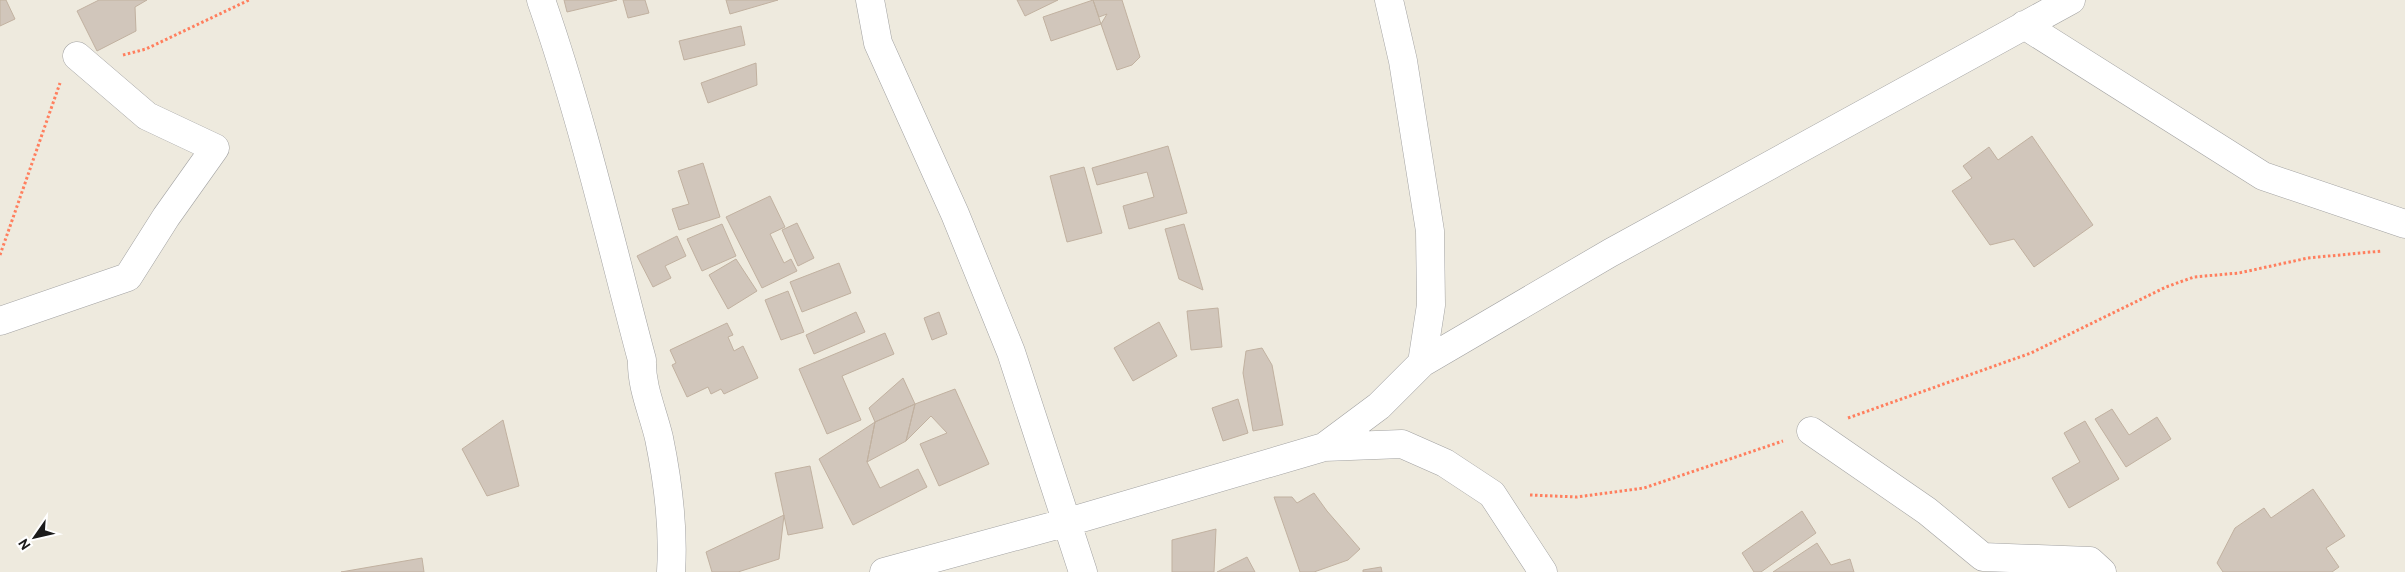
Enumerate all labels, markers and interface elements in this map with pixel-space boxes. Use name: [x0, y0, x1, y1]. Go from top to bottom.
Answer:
north arrow: [10, 512, 60, 562]
text: N: [16, 535, 35, 552]

